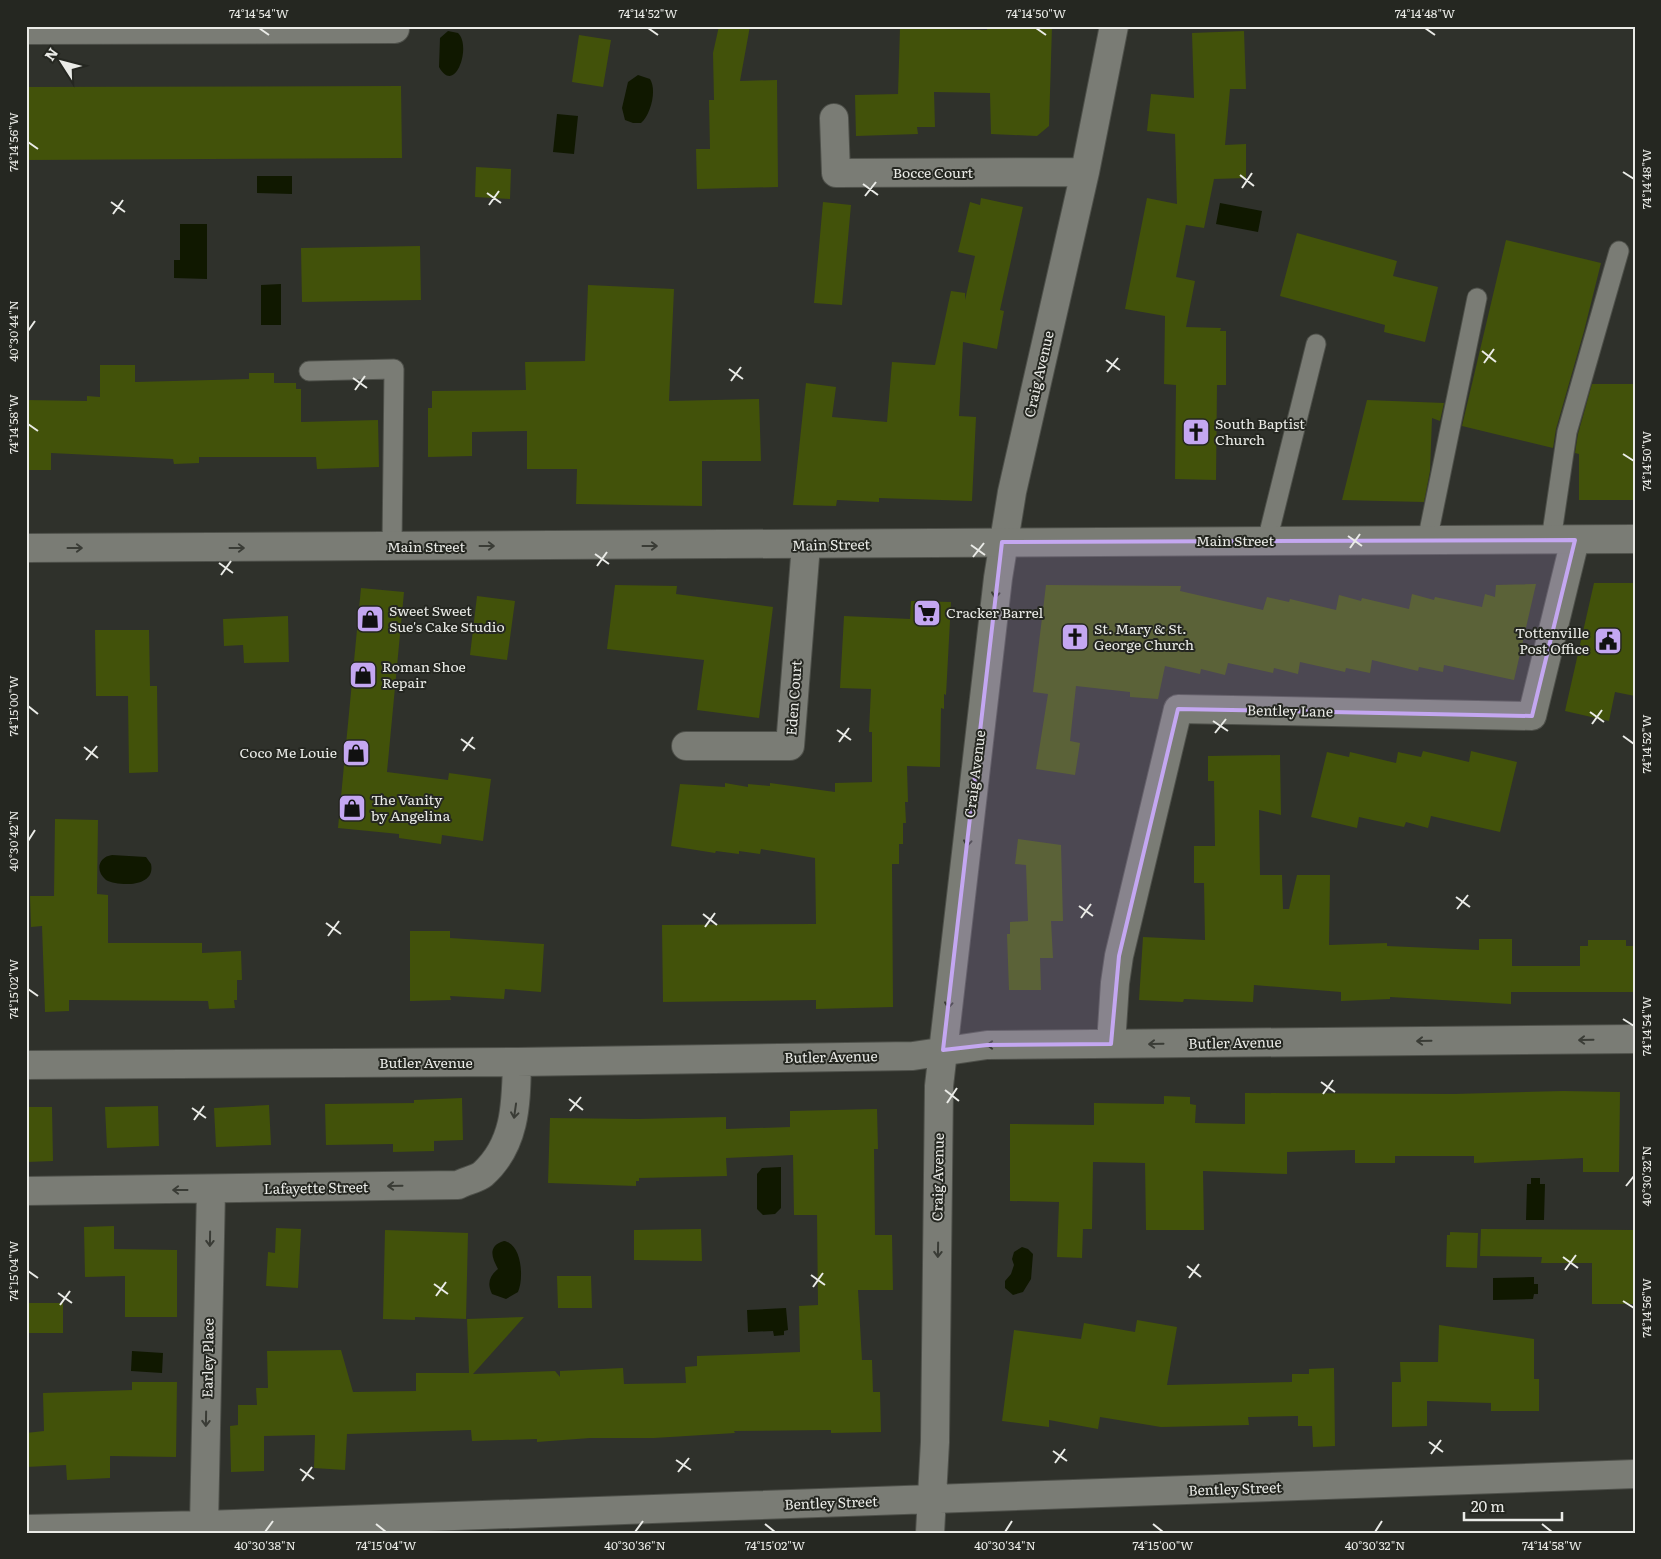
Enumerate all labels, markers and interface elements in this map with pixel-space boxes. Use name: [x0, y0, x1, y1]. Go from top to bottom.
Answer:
text: 74°14'54"W: [229, 4, 289, 22]
text: 74°14'52"W: [618, 4, 678, 22]
text: 74°14'50"W: [1006, 4, 1066, 22]
text: 74°14'48"W: [1395, 4, 1455, 22]
north arrow: [38, 38, 88, 88]
text: N: [39, 43, 62, 64]
text: 74°14'56"W: [4, 112, 22, 172]
text: 74°14'48"W: [1637, 149, 1655, 209]
street label: Bocce Court: [893, 162, 974, 182]
text: 40°30'44"N: [4, 300, 22, 362]
street label: Craig Avenue: [1018, 328, 1058, 419]
text: 74°14'58"W: [4, 394, 22, 454]
place label: South Baptist Church: [1215, 413, 1305, 449]
church icon: South Baptist Church: [1181, 417, 1211, 447]
text: 74°14'50"W: [1637, 431, 1655, 491]
street label: Main Street: [1196, 530, 1274, 550]
street label: Main Street: [792, 533, 871, 555]
street label: Main Street: [387, 536, 465, 556]
one-way arrow: [479, 541, 495, 551]
one-way arrow: [642, 541, 658, 551]
one-way arrow: [66, 543, 83, 553]
one-way arrow: [229, 543, 245, 553]
one-way arrow: [991, 582, 1001, 598]
supermarket icon: Cracker Barrel: [912, 598, 942, 628]
place label: Sweet Sweet Sue's Cake Studio: [389, 600, 505, 636]
place label: Cracker Barrel: [946, 602, 1043, 622]
shop icon: Sweet Sweet Sue's Cake Studio: [355, 604, 385, 634]
place label: St. Mary & St. George Church: [1094, 618, 1194, 654]
church icon: St. Mary & St. George Church: [1060, 622, 1090, 652]
place label: Tottenville Post Office: [1515, 622, 1589, 658]
public building icon: Tottenville Post Office: [1593, 626, 1623, 656]
place label: Roman Shoe Repair: [382, 656, 466, 692]
street label: Eden Court: [780, 659, 806, 736]
shop icon: Roman Shoe Repair: [348, 660, 378, 690]
text: 74°15'00"W: [4, 676, 22, 736]
street label: Bentley Lane: [1247, 699, 1333, 721]
text: 74°14'52"W: [1637, 714, 1655, 774]
street label: Craig Avenue: [959, 729, 989, 819]
shop icon: Coco Me Louie: [341, 738, 371, 768]
place label: Coco Me Louie: [239, 742, 337, 762]
place label: The Vanity by Angelina: [371, 789, 451, 825]
shop icon: The Vanity by Angelina: [337, 793, 367, 823]
text: 40°30'42"N: [4, 810, 22, 872]
one-way arrow: [963, 831, 973, 847]
text: 74°15'02"W: [4, 959, 22, 1019]
one-way arrow: [944, 992, 954, 1008]
text: 74°14'54"W: [1637, 996, 1655, 1056]
street label: Butler Avenue: [1188, 1031, 1282, 1053]
one-way arrow: [1578, 1035, 1594, 1045]
one-way arrow: [1416, 1036, 1432, 1046]
one-way arrow: [1148, 1039, 1164, 1049]
one-way arrow: [986, 1040, 1002, 1050]
street label: Butler Avenue: [784, 1045, 878, 1067]
street label: Butler Avenue: [379, 1052, 473, 1072]
one-way arrow: [510, 1103, 520, 1119]
street label: Craig Avenue: [926, 1133, 948, 1221]
text: 40°30'32"N: [1637, 1146, 1655, 1206]
street label: Lafayette Street: [263, 1176, 369, 1198]
one-way arrow: [387, 1181, 403, 1191]
one-way arrow: [172, 1185, 188, 1195]
one-way arrow: [206, 1230, 215, 1246]
text: 74°15'04"W: [4, 1241, 22, 1301]
one-way arrow: [933, 1242, 942, 1258]
text: 74°14'56"W: [1637, 1278, 1655, 1338]
street label: Earley Place: [196, 1318, 218, 1398]
one-way arrow: [201, 1410, 211, 1426]
street label: Bentley Street: [1188, 1476, 1282, 1500]
scale bar: [1464, 1489, 1561, 1521]
street label: Bentley Street: [784, 1490, 878, 1514]
text: 20 m: [1471, 1494, 1505, 1517]
text: 40°30'38"N: [234, 1536, 296, 1554]
text: 74°15'04"W: [356, 1536, 416, 1554]
text: 40°30'36"N: [604, 1536, 666, 1554]
text: 74°15'02"W: [745, 1536, 805, 1554]
text: 40°30'34"N: [974, 1536, 1036, 1554]
text: 74°15'00"W: [1133, 1536, 1193, 1554]
text: 40°30'32"N: [1345, 1536, 1405, 1554]
text: 74°14'58"W: [1522, 1536, 1582, 1554]

